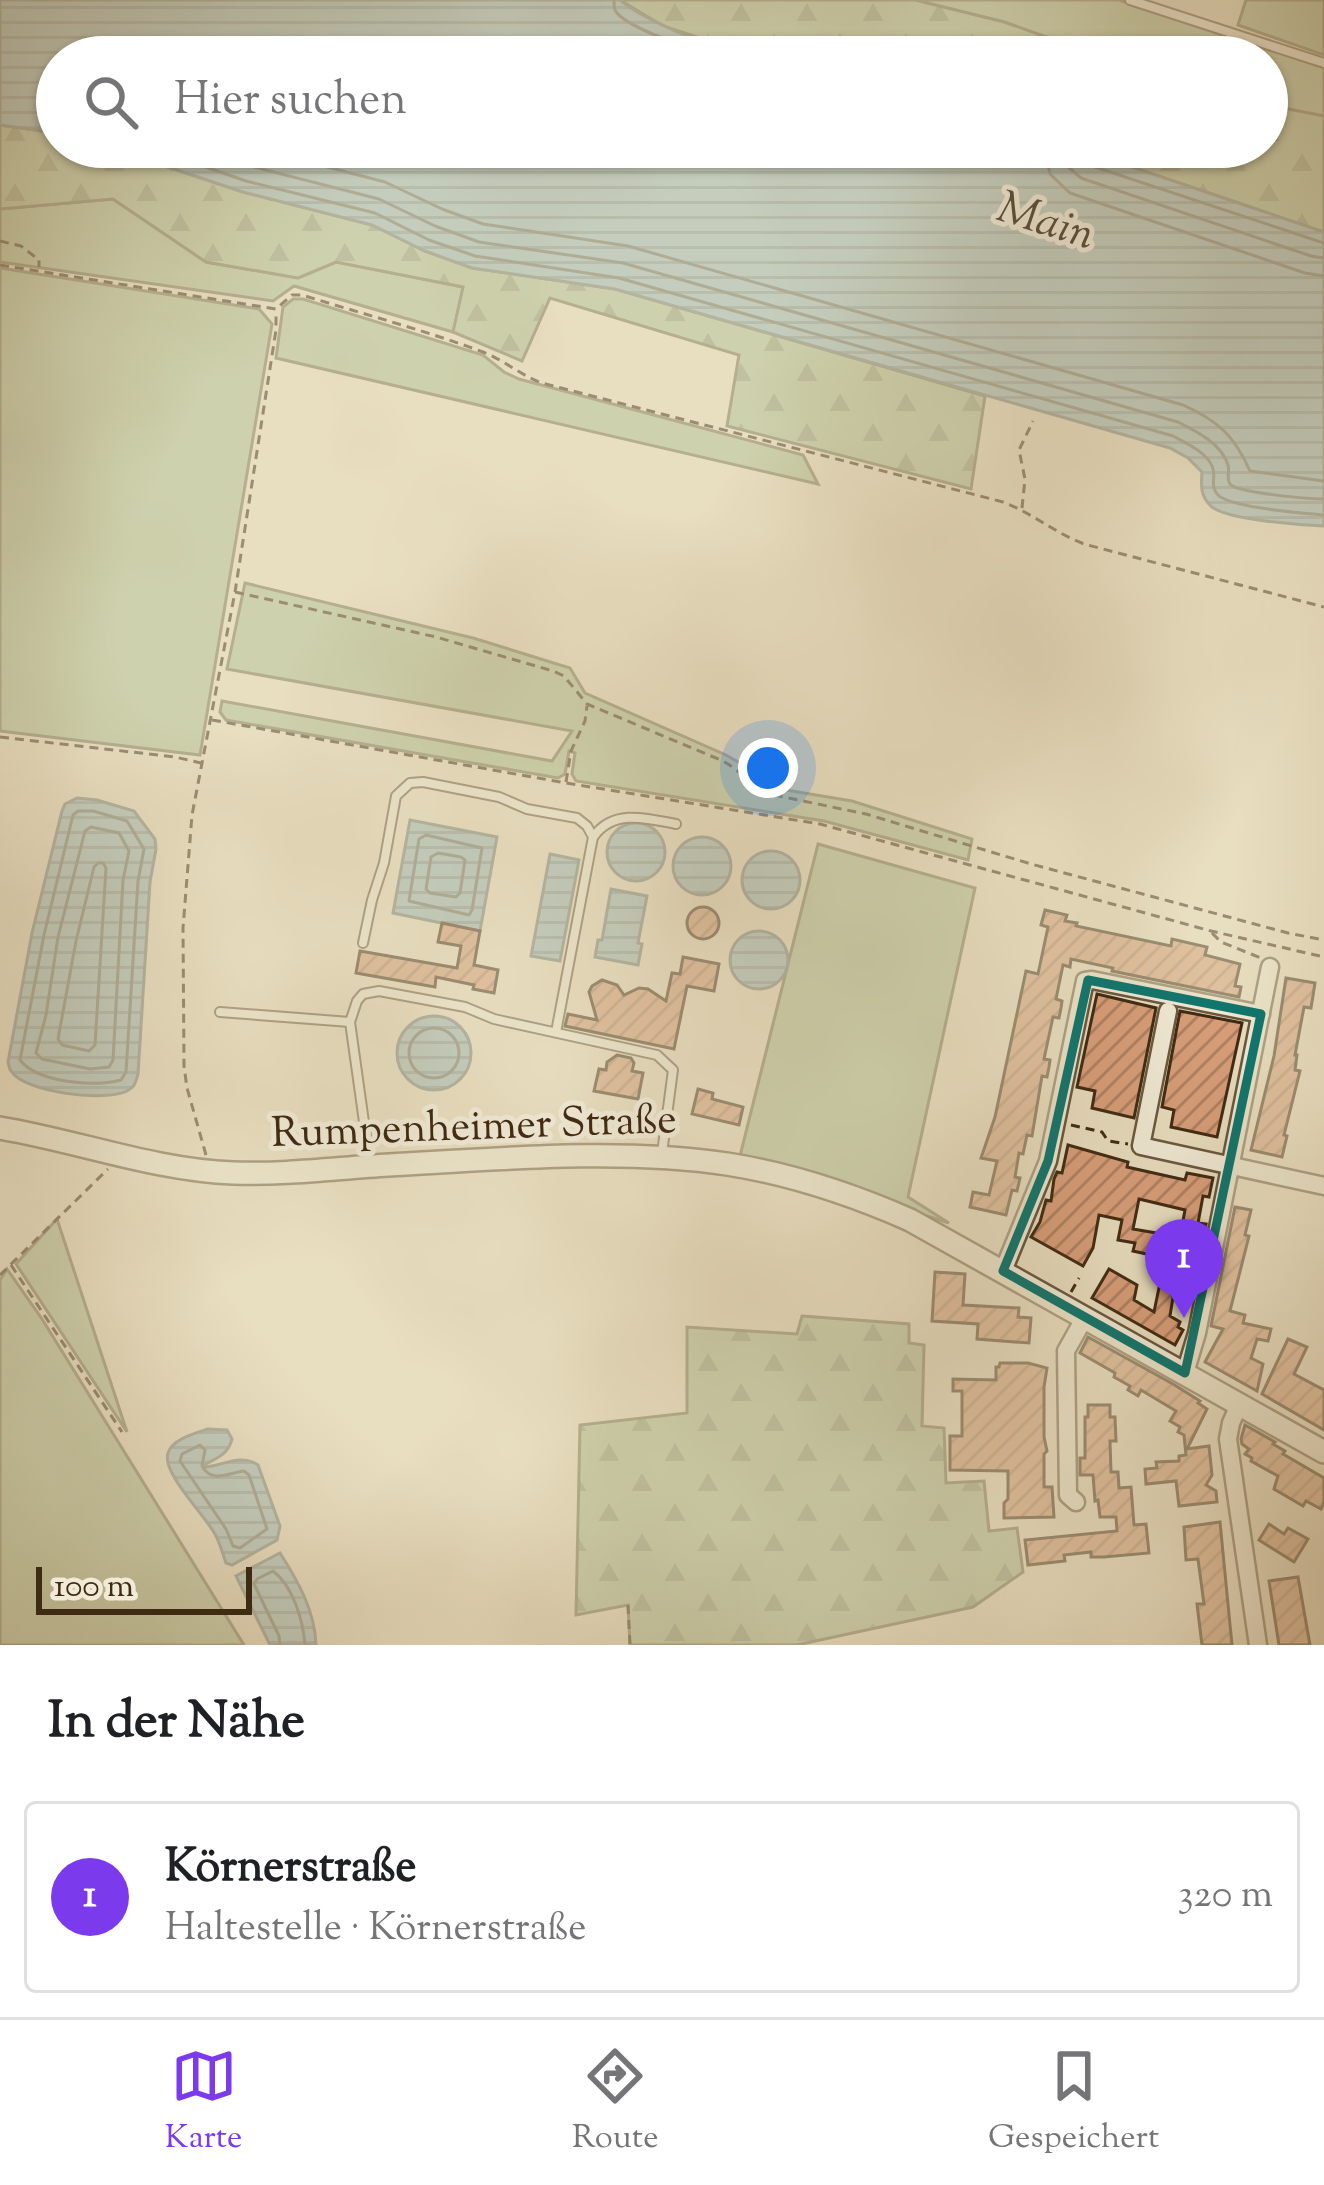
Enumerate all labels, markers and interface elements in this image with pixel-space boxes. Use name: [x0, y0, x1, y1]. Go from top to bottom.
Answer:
search box: [36, 36, 1288, 168]
icon: search: [78, 69, 144, 135]
text: Hier suchen: [174, 70, 407, 135]
water label: Main: [988, 178, 1102, 270]
your location: [738, 738, 798, 798]
street label: Rumpenheimer Straße: [270, 1092, 678, 1166]
pin: 1: [1145, 1219, 1223, 1318]
scale bar: [36, 1561, 252, 1614]
text: 100 m: [54, 1564, 134, 1612]
text: In der Nähe: [48, 1687, 305, 1760]
text: Körnerstraße: [165, 1837, 416, 1902]
text: 1: [83, 1869, 97, 1925]
text: 320 m: [1178, 1869, 1273, 1925]
text: Haltestelle · Körnerstraße: [165, 1902, 586, 1958]
tab: Karte: [165, 2043, 242, 2163]
tab: Route: [572, 2043, 659, 2163]
tab: Gespeichert: [988, 2043, 1159, 2163]

